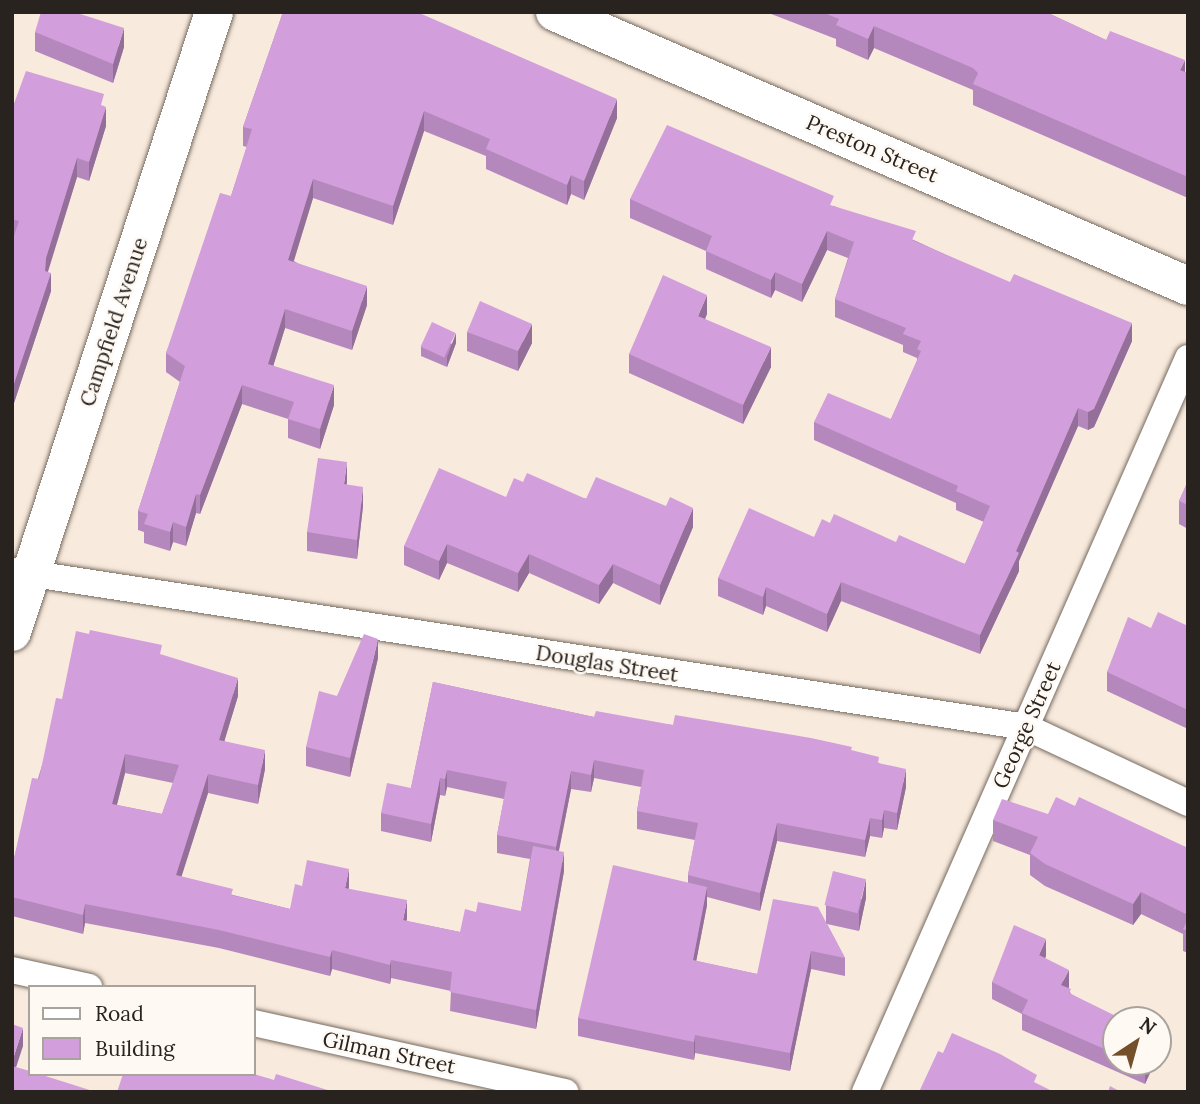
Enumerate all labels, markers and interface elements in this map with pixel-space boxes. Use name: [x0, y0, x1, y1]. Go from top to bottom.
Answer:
street label: Preston Street: [802, 110, 942, 188]
street label: Campfield Avenue: [75, 234, 153, 410]
street label: Douglas Street: [534, 640, 680, 688]
street label: George Street: [988, 658, 1066, 792]
legend: [28, 985, 256, 1076]
text: Road: [95, 1000, 144, 1027]
north arrow: [1102, 1006, 1172, 1076]
text: N: [1135, 1012, 1161, 1040]
street label: Gilman Street: [320, 1027, 458, 1079]
text: Building: [95, 1035, 175, 1062]

